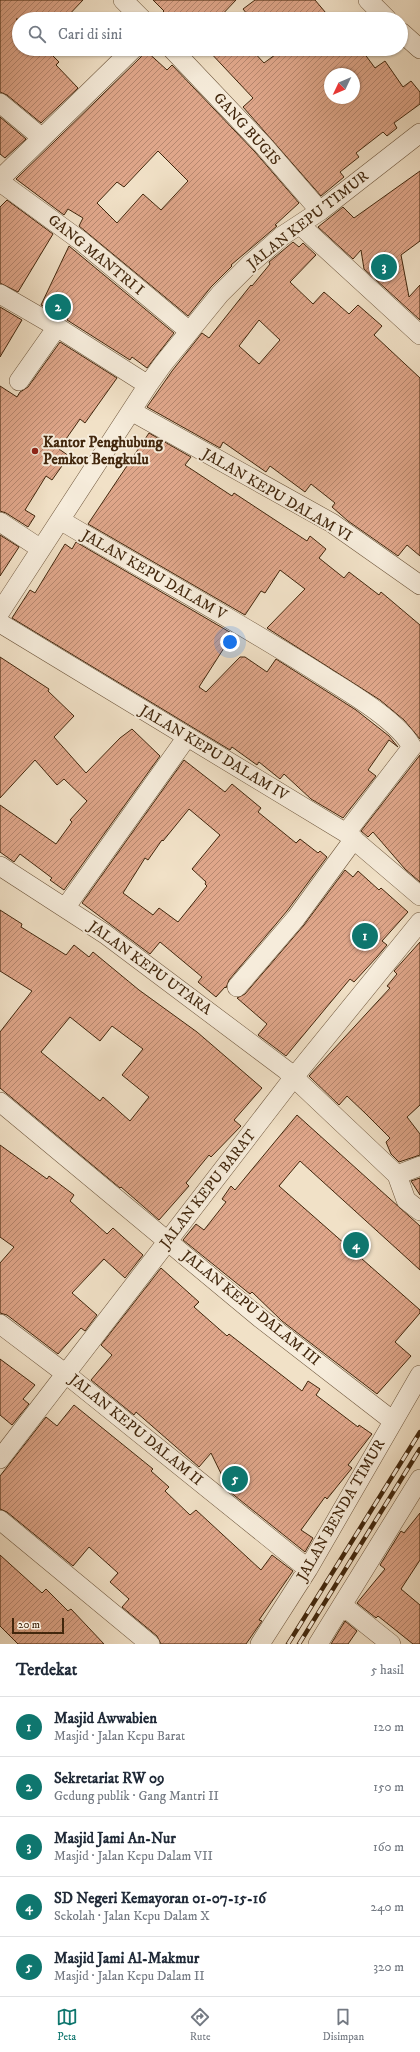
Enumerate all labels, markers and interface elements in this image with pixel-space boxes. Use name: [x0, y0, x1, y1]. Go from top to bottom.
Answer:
search box: [12, 12, 408, 56]
icon: search: [26, 23, 48, 45]
text: Cari di sini: [58, 25, 122, 44]
north arrow: [324, 68, 360, 104]
street label: GANG BUGIS: [209, 89, 285, 169]
street label: JALAN KEPU TIMUR: [242, 167, 373, 275]
street label: GANG MANTRI I: [44, 210, 148, 300]
pin: 3: [371, 252, 397, 282]
pin: 2: [45, 292, 71, 322]
place label: Kantor Penghubung Pemkot Bengkulu: [43, 433, 163, 469]
street label: JALAN KEPU DALAM VI: [197, 443, 355, 546]
marker: Kantor Penghubung Pemkot Bengkulu: [30, 446, 40, 456]
street label: JALAN KEPU DALAM V: [77, 525, 230, 624]
your location: [220, 632, 240, 652]
street label: JALAN KEPU DALAM IV: [135, 700, 292, 805]
street label: JALAN KEPU UTARA: [83, 916, 216, 1019]
pin: 1: [352, 921, 378, 951]
street label: JALAN KEPU BARAT: [154, 1125, 261, 1254]
pin: 4: [343, 1230, 369, 1260]
street label: JALAN KEPU DALAM III: [176, 1245, 324, 1370]
street label: JALAN KEPU DALAM II: [64, 1369, 207, 1490]
street label: JALAN BENDA TIMUR: [292, 1436, 389, 1586]
pin: 5: [222, 1464, 248, 1494]
scale bar: [12, 1616, 64, 1635]
text: 20 m: [18, 1618, 40, 1632]
text: Terdekat: [16, 1659, 77, 1681]
text: 5 hasil: [371, 1662, 404, 1678]
text: Masjid Awwabien: [54, 1709, 157, 1728]
text: 1: [27, 1719, 31, 1735]
text: 120 m: [373, 1719, 404, 1735]
text: Masjid · Jalan Kepu Barat: [54, 1728, 185, 1744]
text: Sekretariat RW 09: [54, 1769, 165, 1788]
text: 2: [26, 1779, 32, 1795]
text: 150 m: [373, 1779, 404, 1795]
text: Gedung publik · Gang Mantri II: [54, 1788, 219, 1804]
text: Masjid Jami An-Nur: [54, 1829, 176, 1848]
text: 3: [27, 1839, 31, 1855]
text: 160 m: [373, 1839, 404, 1855]
text: Masjid · Jalan Kepu Dalam VII: [54, 1848, 213, 1864]
text: SD Negeri Kemayoran 01-07-15-16: [54, 1889, 266, 1908]
text: 4: [25, 1899, 33, 1915]
text: 240 m: [371, 1899, 404, 1915]
text: Sekolah · Jalan Kepu Dalam X: [54, 1908, 210, 1924]
text: Masjid Jami Al-Makmur: [54, 1949, 199, 1968]
text: 5: [26, 1959, 32, 1975]
text: 320 m: [373, 1959, 404, 1975]
text: Masjid · Jalan Kepu Dalam II: [54, 1968, 205, 1984]
tab: Peta: [56, 2006, 78, 2044]
tab: Rute: [189, 2006, 211, 2044]
tab: Disimpan: [323, 2006, 364, 2044]

